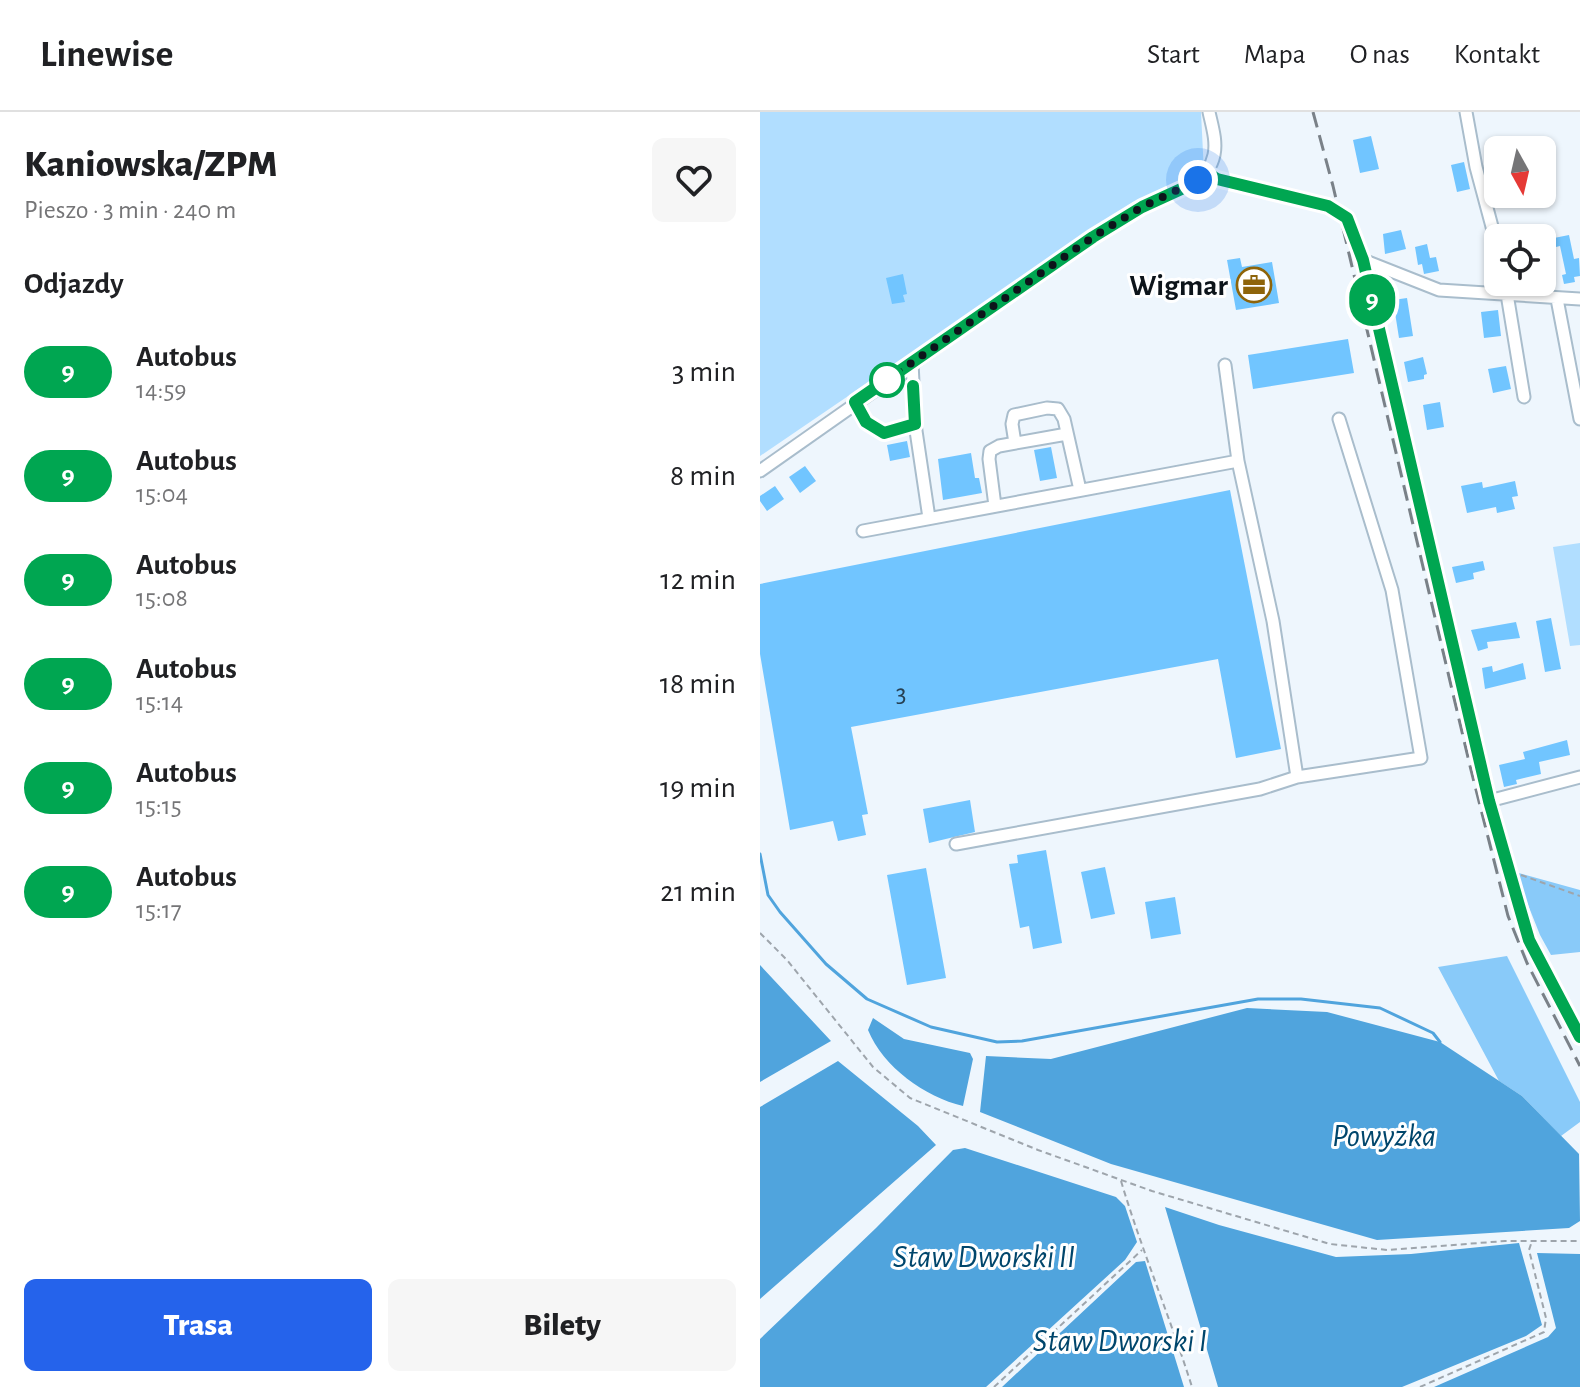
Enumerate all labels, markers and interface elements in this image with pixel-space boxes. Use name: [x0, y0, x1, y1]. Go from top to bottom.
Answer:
text: Linewise: [40, 36, 173, 74]
text: Start: [1147, 41, 1200, 69]
text: Mapa: [1244, 41, 1306, 69]
text: O nas: [1350, 41, 1410, 69]
text: Kontakt: [1454, 41, 1540, 69]
north arrow: [1484, 136, 1556, 208]
map controls: [1484, 136, 1556, 296]
button: heart: [652, 138, 736, 222]
text: Kaniowska/ZPM: [24, 146, 277, 184]
your location: [1178, 160, 1218, 200]
text: Pieszo · 3 min · 240 m: [24, 197, 236, 223]
button: locate: [1484, 224, 1556, 296]
office icon: Wigmar: [1235, 266, 1273, 304]
text: Odjazdy: [24, 269, 124, 299]
place label: Wigmar: [1129, 271, 1229, 301]
line badge: 9: [1346, 274, 1398, 326]
text: 9: [1365, 286, 1379, 314]
text: Autobus: [136, 342, 237, 372]
text: 3 min: [672, 357, 736, 387]
text: 9: [61, 358, 75, 386]
unlabelled marker: [870, 363, 904, 397]
text: 14:59: [136, 377, 187, 403]
text: Autobus: [136, 446, 237, 476]
text: 8 min: [670, 461, 736, 491]
text: 9: [61, 462, 75, 490]
text: 15:04: [136, 481, 188, 507]
text: Autobus: [136, 550, 237, 580]
text: 12 min: [660, 565, 736, 595]
text: 9: [61, 566, 75, 594]
text: 15:08: [136, 585, 188, 611]
text: Autobus: [136, 654, 237, 684]
text: 18 min: [660, 669, 736, 699]
text: 9: [61, 670, 75, 698]
house number: 3: [896, 681, 906, 707]
text: 15:14: [136, 689, 183, 715]
text: Autobus: [136, 758, 237, 788]
text: 19 min: [660, 773, 736, 803]
text: 9: [61, 774, 75, 802]
text: 15:15: [136, 793, 182, 819]
text: Autobus: [136, 862, 237, 892]
text: 21 min: [660, 877, 736, 907]
text: 9: [61, 878, 75, 906]
text: 15:17: [136, 897, 182, 923]
water label: Powyżka: [1332, 1120, 1436, 1152]
water label: Staw Dworski II: [893, 1241, 1075, 1273]
button: Trasa: [24, 1279, 372, 1371]
button: Bilety: [388, 1279, 736, 1371]
water label: Staw Dworski I: [1033, 1325, 1207, 1357]

